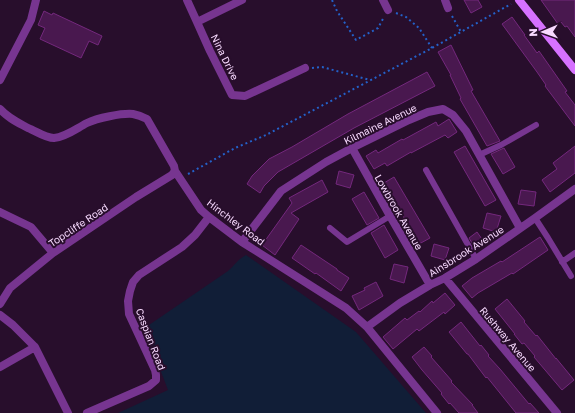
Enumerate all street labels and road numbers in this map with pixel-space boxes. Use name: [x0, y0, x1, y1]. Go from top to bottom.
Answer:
street label: Nina Drive: [209, 32, 241, 82]
street label: Kilmaine Avenue: [342, 101, 419, 147]
street label: Lowbrook Avenue: [373, 172, 426, 252]
street label: Hinchley Road: [205, 196, 267, 248]
street label: Topcliffe Road: [46, 201, 110, 249]
street label: Ainsbrook Avenue: [426, 223, 506, 279]
street label: Rushway Avenue: [477, 304, 539, 374]
street label: Caspian Road: [134, 306, 168, 372]

